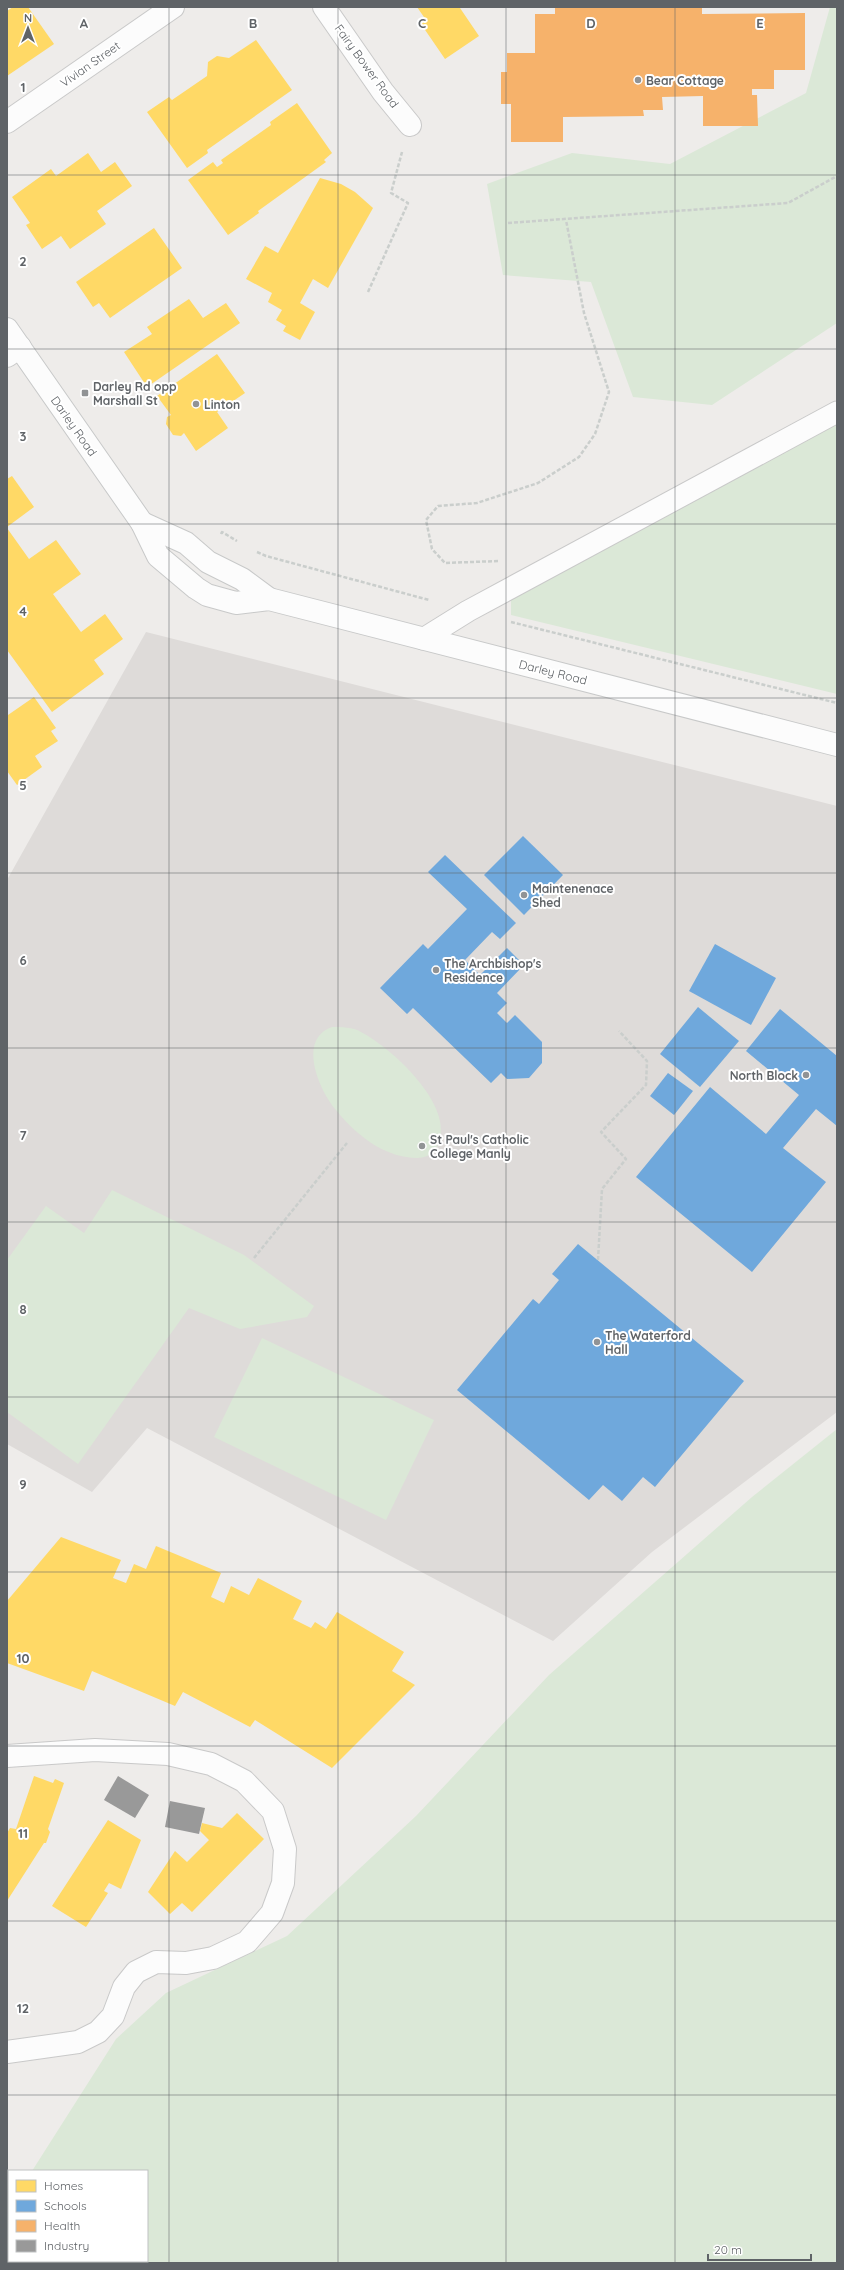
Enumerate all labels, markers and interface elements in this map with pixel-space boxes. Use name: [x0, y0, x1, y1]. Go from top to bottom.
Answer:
north arrow: [8, 8, 48, 48]
text: N: [24, 11, 32, 25]
text: A: [80, 15, 89, 31]
text: B: [249, 15, 257, 31]
text: C: [418, 15, 426, 31]
text: D: [586, 15, 596, 31]
text: E: [756, 15, 764, 31]
street label: Fairy Bower Road: [332, 21, 402, 111]
street label: Vivian Street: [57, 38, 123, 90]
place label: Bear Cottage: [646, 73, 724, 88]
marker: Bear Cottage: [633, 75, 643, 85]
text: 1: [20, 79, 26, 95]
text: 2: [19, 253, 27, 269]
place label: Darley Rd opp Marshall St: [93, 379, 177, 408]
marker: Darley Rd opp Marshall St: [80, 388, 90, 398]
street label: Darley Road: [48, 393, 100, 459]
place label: Linton: [204, 397, 240, 412]
marker: Linton: [191, 399, 201, 409]
text: 3: [20, 428, 27, 444]
text: 4: [19, 603, 27, 619]
street label: Darley Road: [517, 656, 589, 688]
text: 5: [19, 777, 27, 793]
place label: Maintenenace Shed: [532, 881, 614, 910]
marker: Maintenenace Shed: [519, 890, 529, 900]
text: 6: [19, 952, 27, 968]
place label: The Archbishop's Residence: [444, 956, 542, 985]
marker: The Archbishop's Residence: [431, 965, 441, 975]
place label: North Block: [730, 1068, 798, 1083]
marker: North Block: [801, 1070, 811, 1080]
text: 7: [19, 1127, 27, 1143]
place label: St Paul's Catholic College Manly: [430, 1132, 529, 1161]
marker: St Paul's Catholic College Manly: [417, 1141, 427, 1151]
text: 8: [19, 1301, 27, 1317]
place label: The Waterford Hall: [605, 1328, 691, 1357]
marker: The Waterford Hall: [592, 1337, 602, 1347]
text: 9: [19, 1476, 27, 1492]
text: 10: [16, 1650, 30, 1666]
text: 11: [18, 1825, 28, 1841]
text: 12: [17, 2000, 29, 2016]
legend: [8, 2170, 148, 2262]
text: Homes: [44, 2178, 84, 2193]
text: Schools: [44, 2198, 87, 2213]
text: Health: [44, 2218, 80, 2233]
scale bar: [708, 2236, 811, 2262]
text: Industry: [44, 2238, 89, 2253]
text: 20 m: [714, 2242, 742, 2257]

